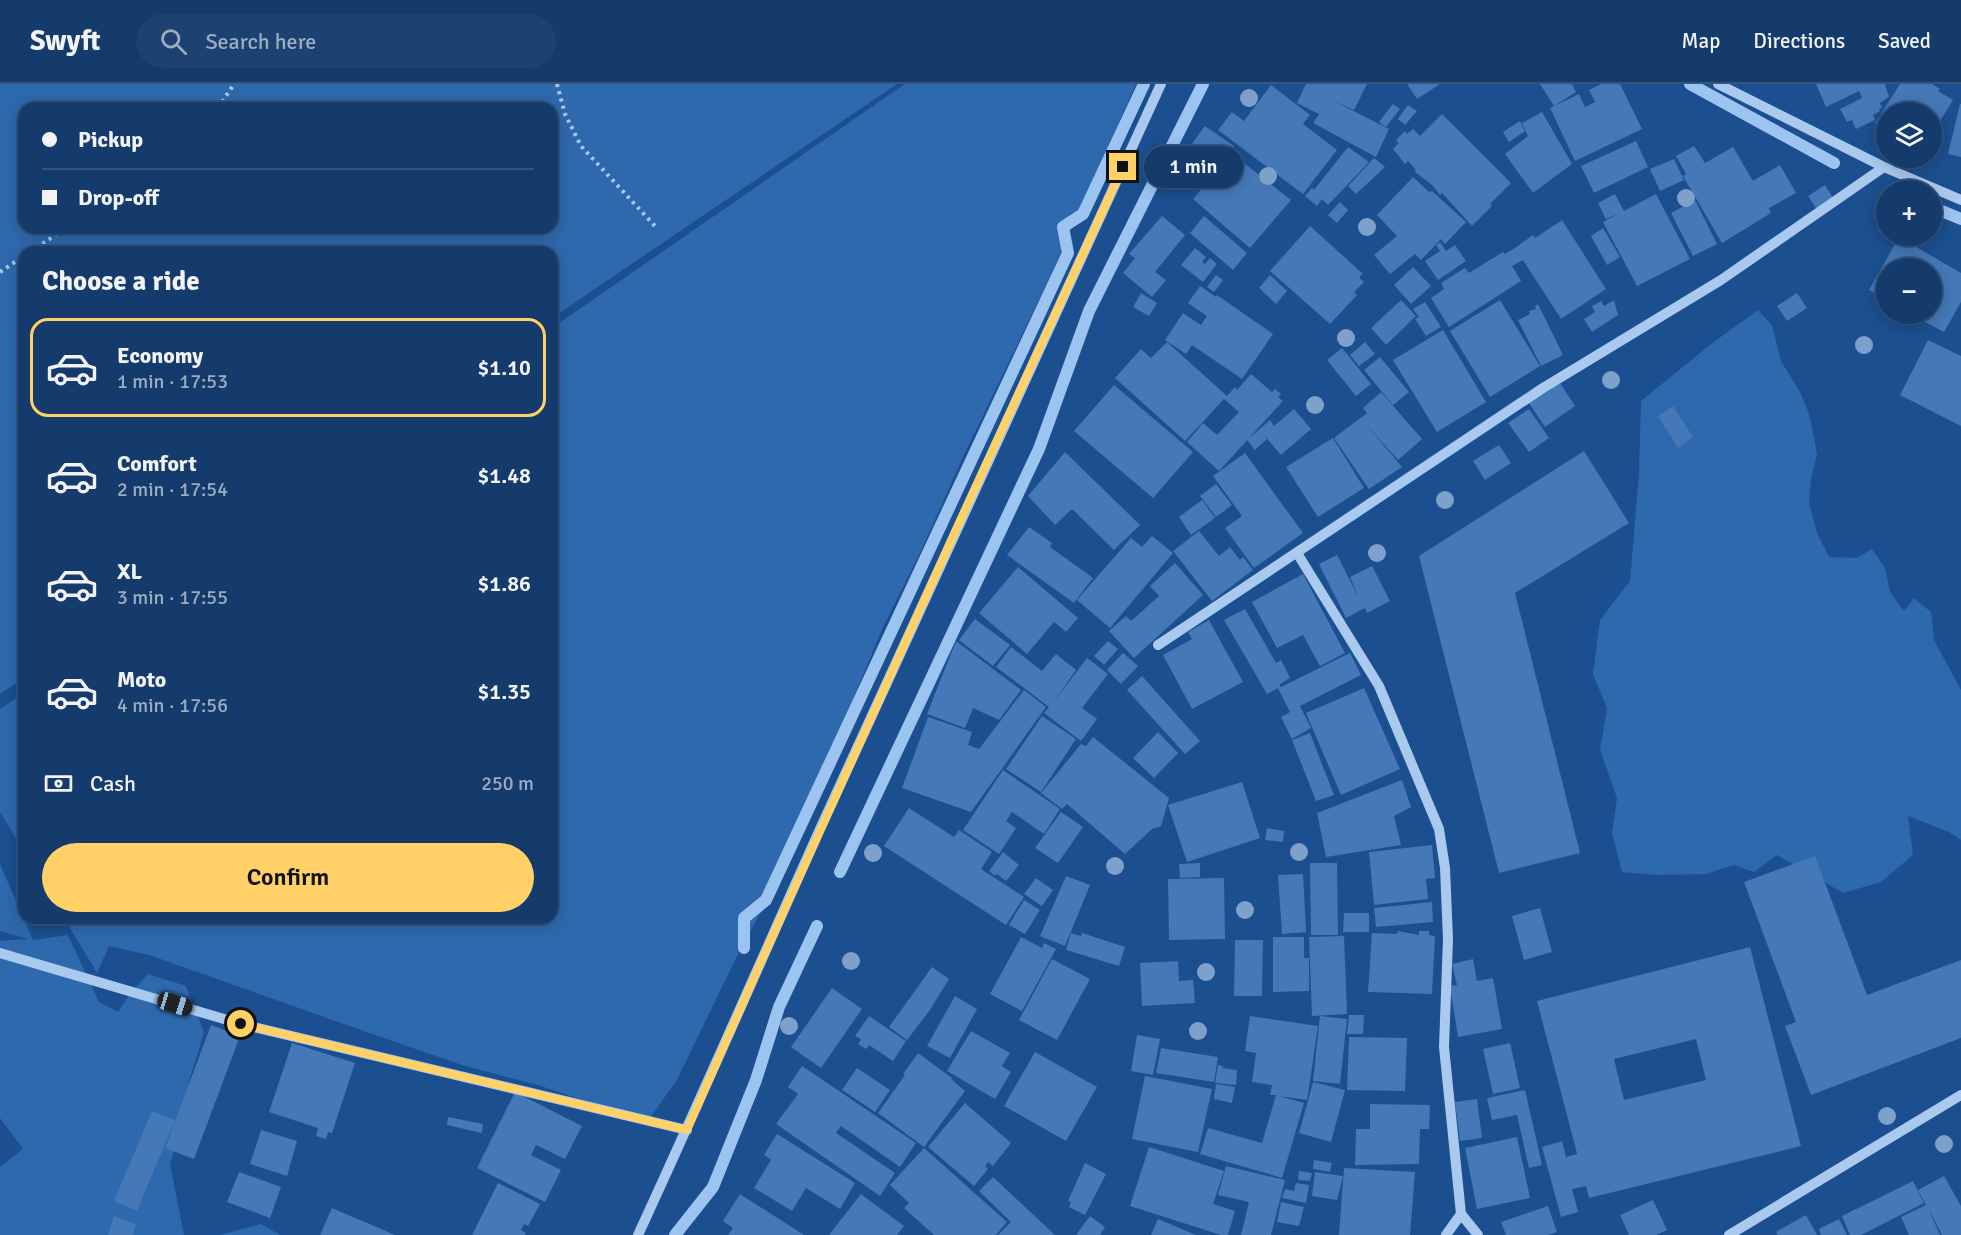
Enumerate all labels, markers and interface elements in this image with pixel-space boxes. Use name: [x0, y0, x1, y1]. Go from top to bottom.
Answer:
search box: [136, 14, 556, 68]
text: Swyft: [30, 24, 100, 58]
icon: search: [157, 25, 190, 58]
text: Search here: [205, 28, 316, 55]
text: Map: [1682, 28, 1720, 54]
text: Directions: [1753, 28, 1845, 54]
text: Saved: [1878, 28, 1931, 54]
map controls: [1876, 102, 1942, 324]
button: layers: [1876, 102, 1942, 168]
text: Pickup: [78, 126, 143, 153]
callout: 1 min: [1144, 146, 1243, 188]
route end: [1109, 153, 1136, 180]
text: 1 min: [1170, 154, 1217, 179]
button: +: [1876, 180, 1942, 246]
text: Drop-off: [78, 184, 159, 211]
button: −: [1876, 258, 1942, 324]
text: Choose a ride: [42, 265, 200, 298]
icon: car: [45, 341, 99, 395]
text: Economy: [117, 342, 203, 369]
text: $1.10: [477, 354, 531, 381]
text: 1 min · 17:53: [117, 369, 228, 394]
icon: car: [45, 449, 99, 503]
text: Comfort: [117, 450, 197, 477]
text: $1.48: [477, 462, 531, 489]
text: 2 min · 17:54: [117, 477, 228, 502]
icon: car: [45, 557, 99, 611]
text: XL: [117, 558, 142, 585]
text: $1.86: [477, 570, 531, 597]
text: 3 min · 17:55: [117, 585, 228, 610]
icon: car: [45, 665, 99, 719]
text: Moto: [117, 666, 166, 693]
text: $1.35: [477, 678, 531, 705]
text: 4 min · 17:56: [117, 693, 228, 718]
icon: cash: [42, 767, 75, 800]
text: Cash: [90, 770, 136, 797]
text: 250 m: [481, 771, 534, 796]
button: Confirm: [42, 843, 534, 912]
car: [155, 990, 195, 1018]
route start: [227, 1010, 254, 1037]

